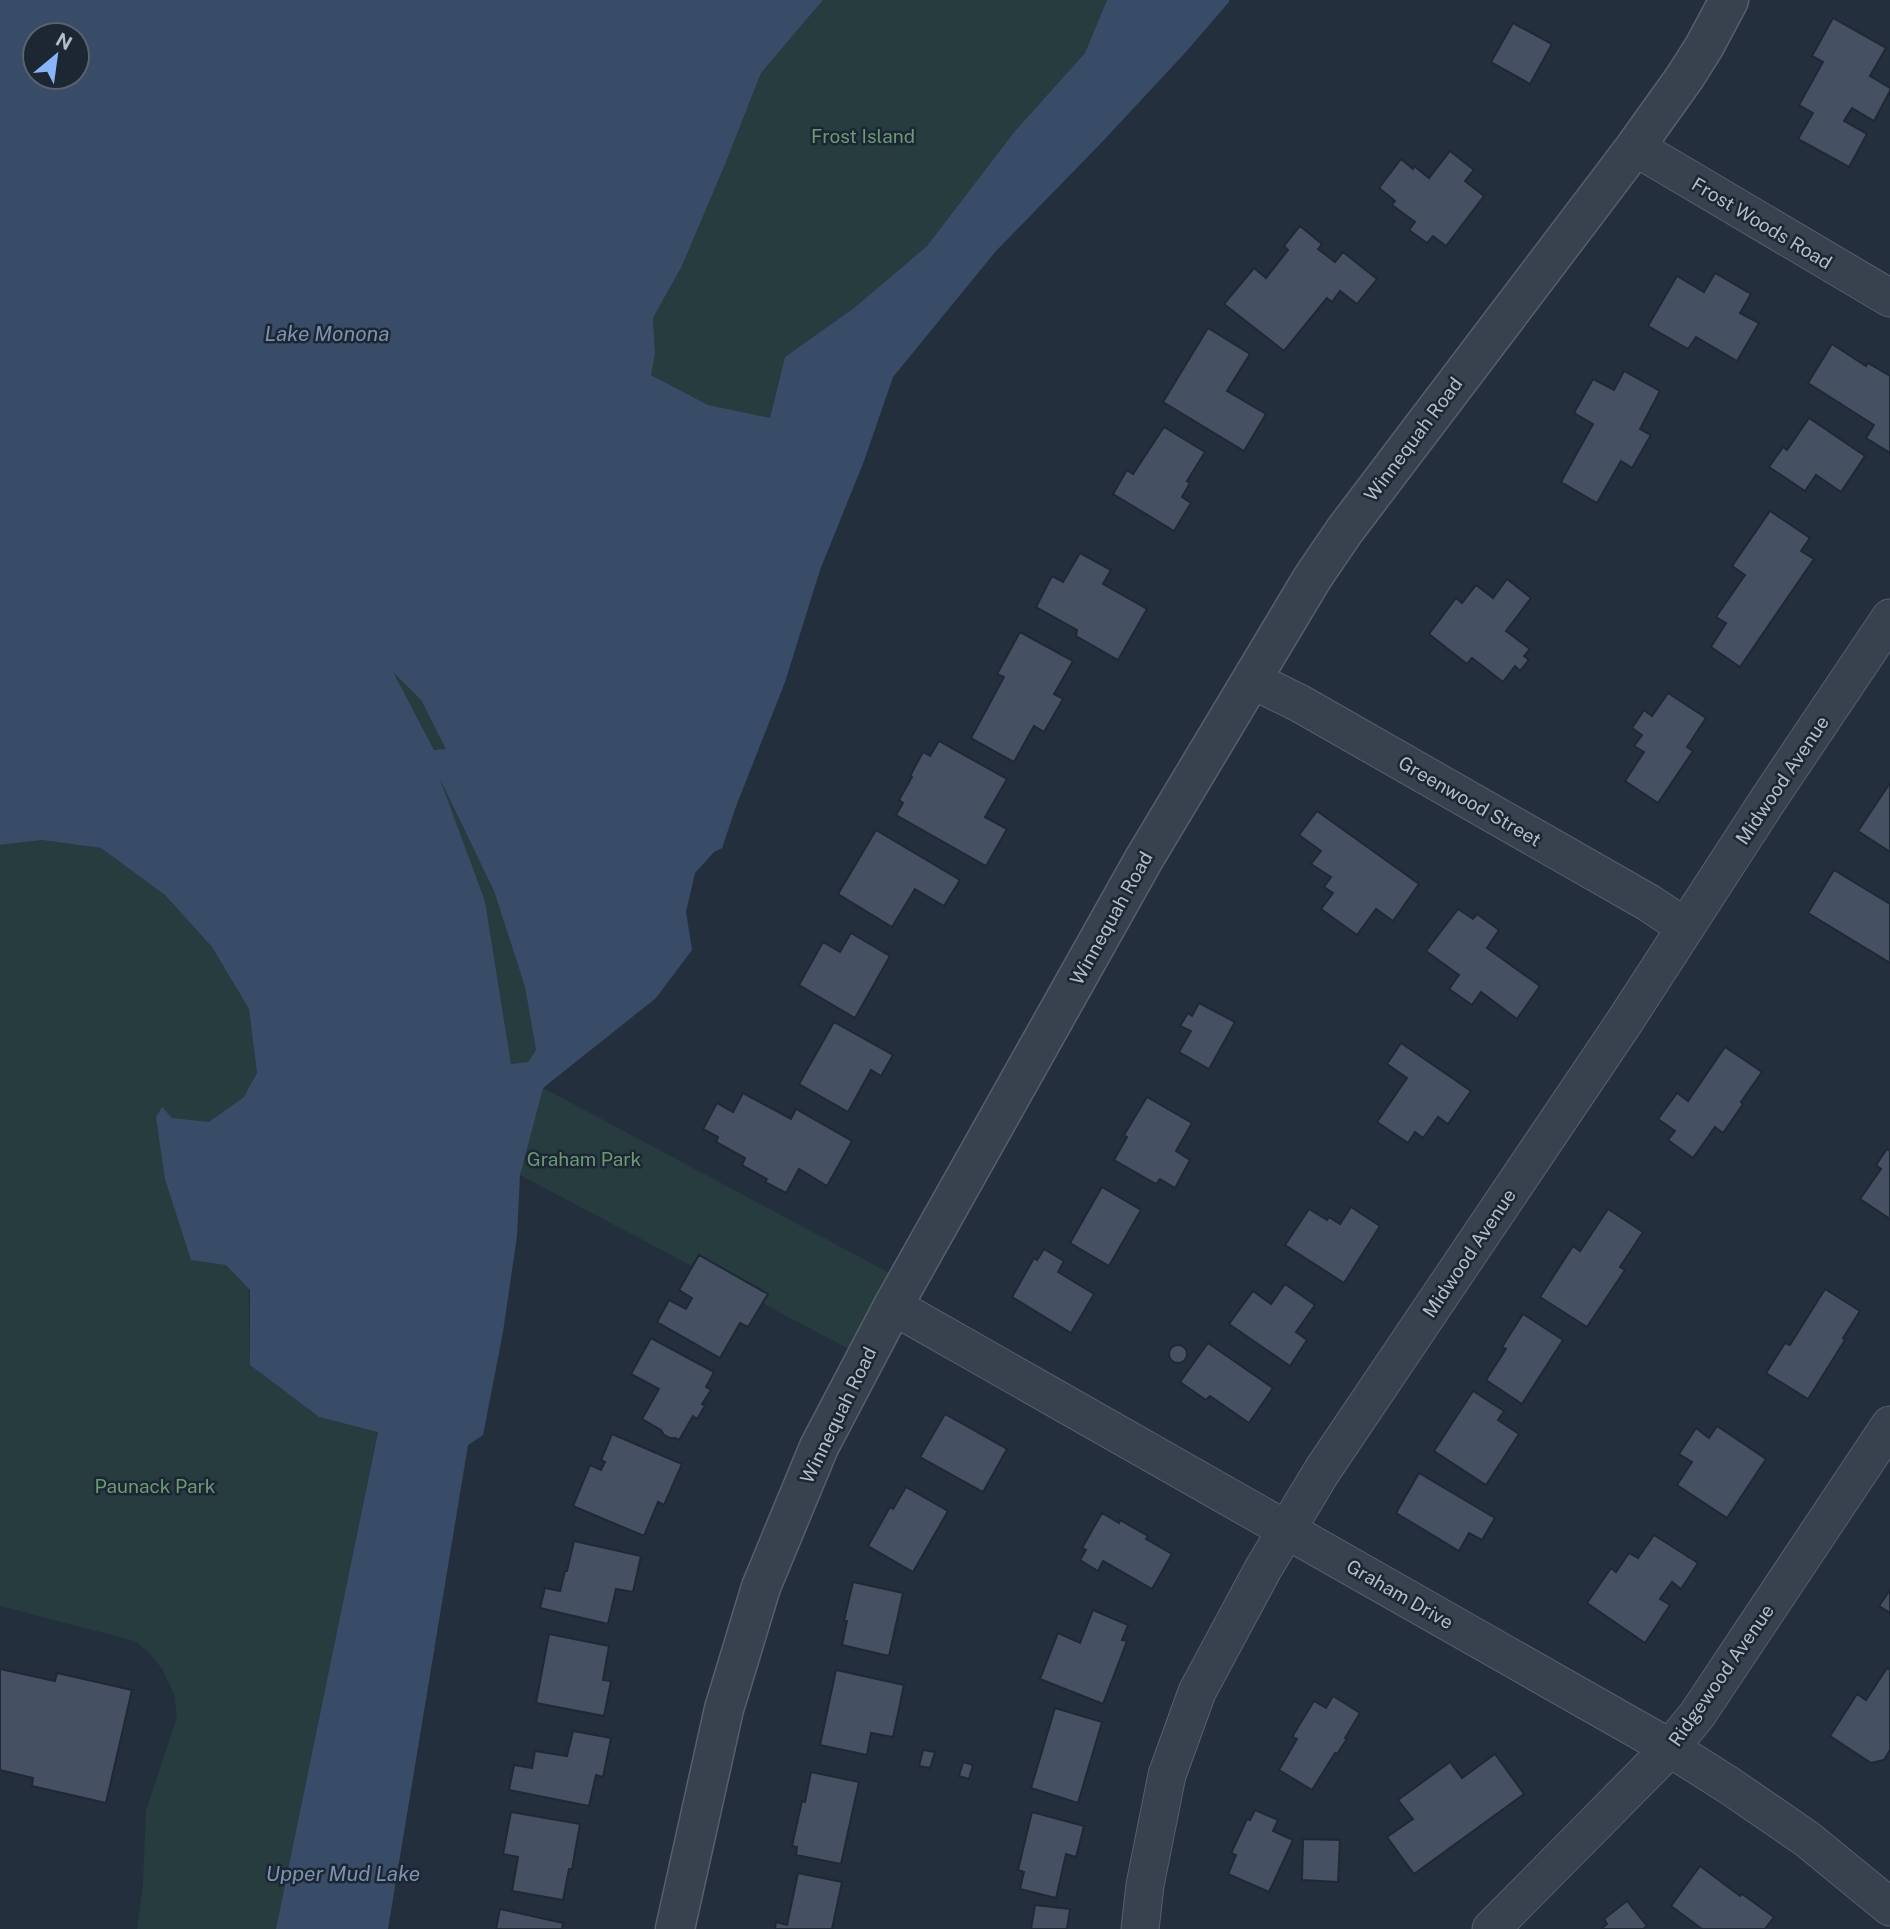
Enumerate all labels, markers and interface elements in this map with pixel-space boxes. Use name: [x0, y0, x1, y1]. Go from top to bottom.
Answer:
north arrow: [21, 21, 91, 91]
text: N: [52, 28, 76, 54]
park label: Frost Island: [811, 125, 915, 147]
street label: Frost Woods Road: [1688, 173, 1836, 273]
water label: Lake Monona: [265, 321, 389, 346]
street label: Winnequah Road: [1359, 373, 1467, 505]
street label: Midwood Avenue: [1731, 712, 1833, 848]
street label: Greenwood Street: [1395, 751, 1545, 851]
street label: Winnequah Road: [1065, 847, 1157, 989]
park label: Graham Park: [527, 1148, 642, 1170]
street label: Midwood Avenue: [1418, 1185, 1520, 1321]
street label: Winnequah Road: [795, 1343, 881, 1487]
park label: Paunack Park: [94, 1475, 216, 1497]
street label: Graham Drive: [1343, 1555, 1457, 1633]
street label: Ridgewood Avenue: [1664, 1600, 1778, 1750]
water label: Upper Mud Lake: [266, 1861, 420, 1886]

